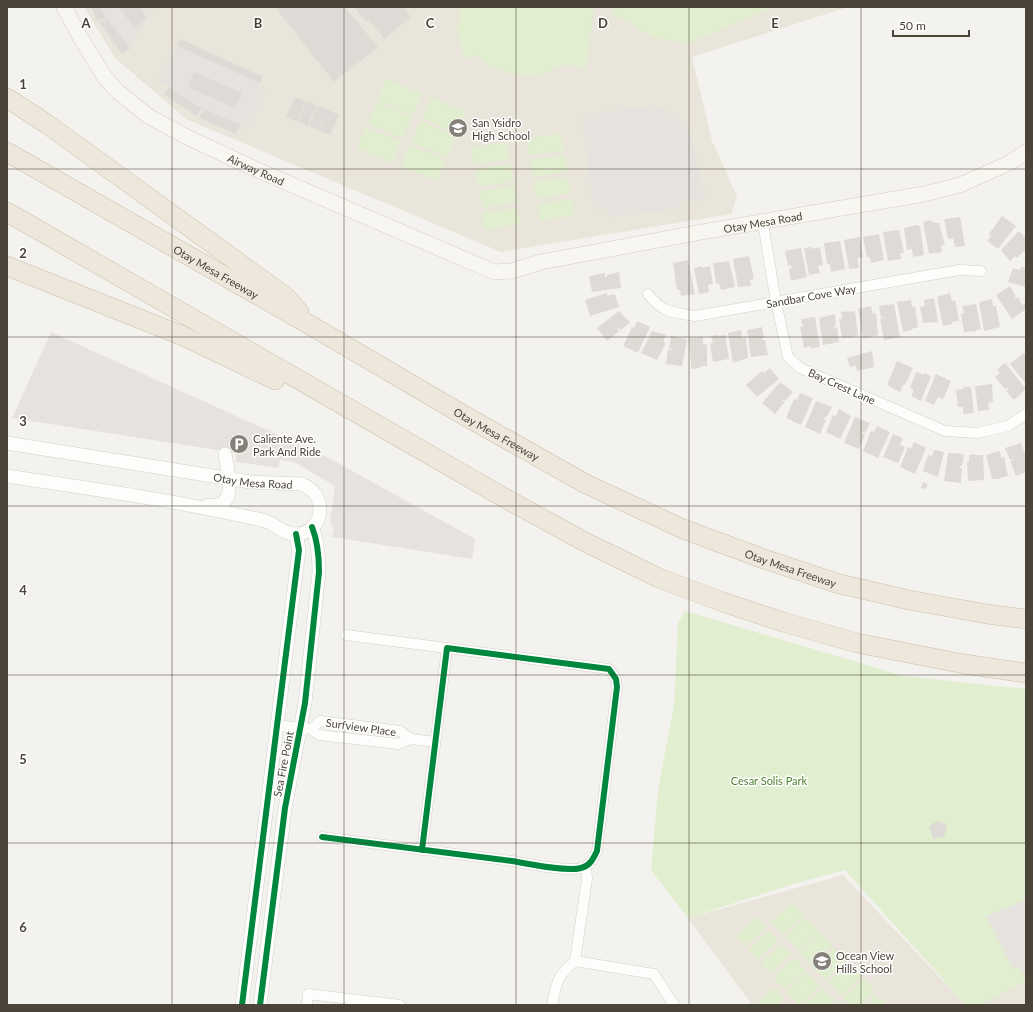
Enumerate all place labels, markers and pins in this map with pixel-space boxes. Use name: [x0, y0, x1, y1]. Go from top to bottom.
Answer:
place label: San Ysidro High School: [472, 116, 530, 142]
school or university icon: San Ysidro High School: [447, 117, 469, 139]
place label: Caliente Ave. Park And Ride: [253, 432, 321, 458]
parking icon: Caliente Ave. Park And Ride: [228, 433, 250, 455]
place label: Ocean View Hills School: [836, 949, 895, 975]
school or university icon: Ocean View Hills School: [811, 950, 833, 972]

